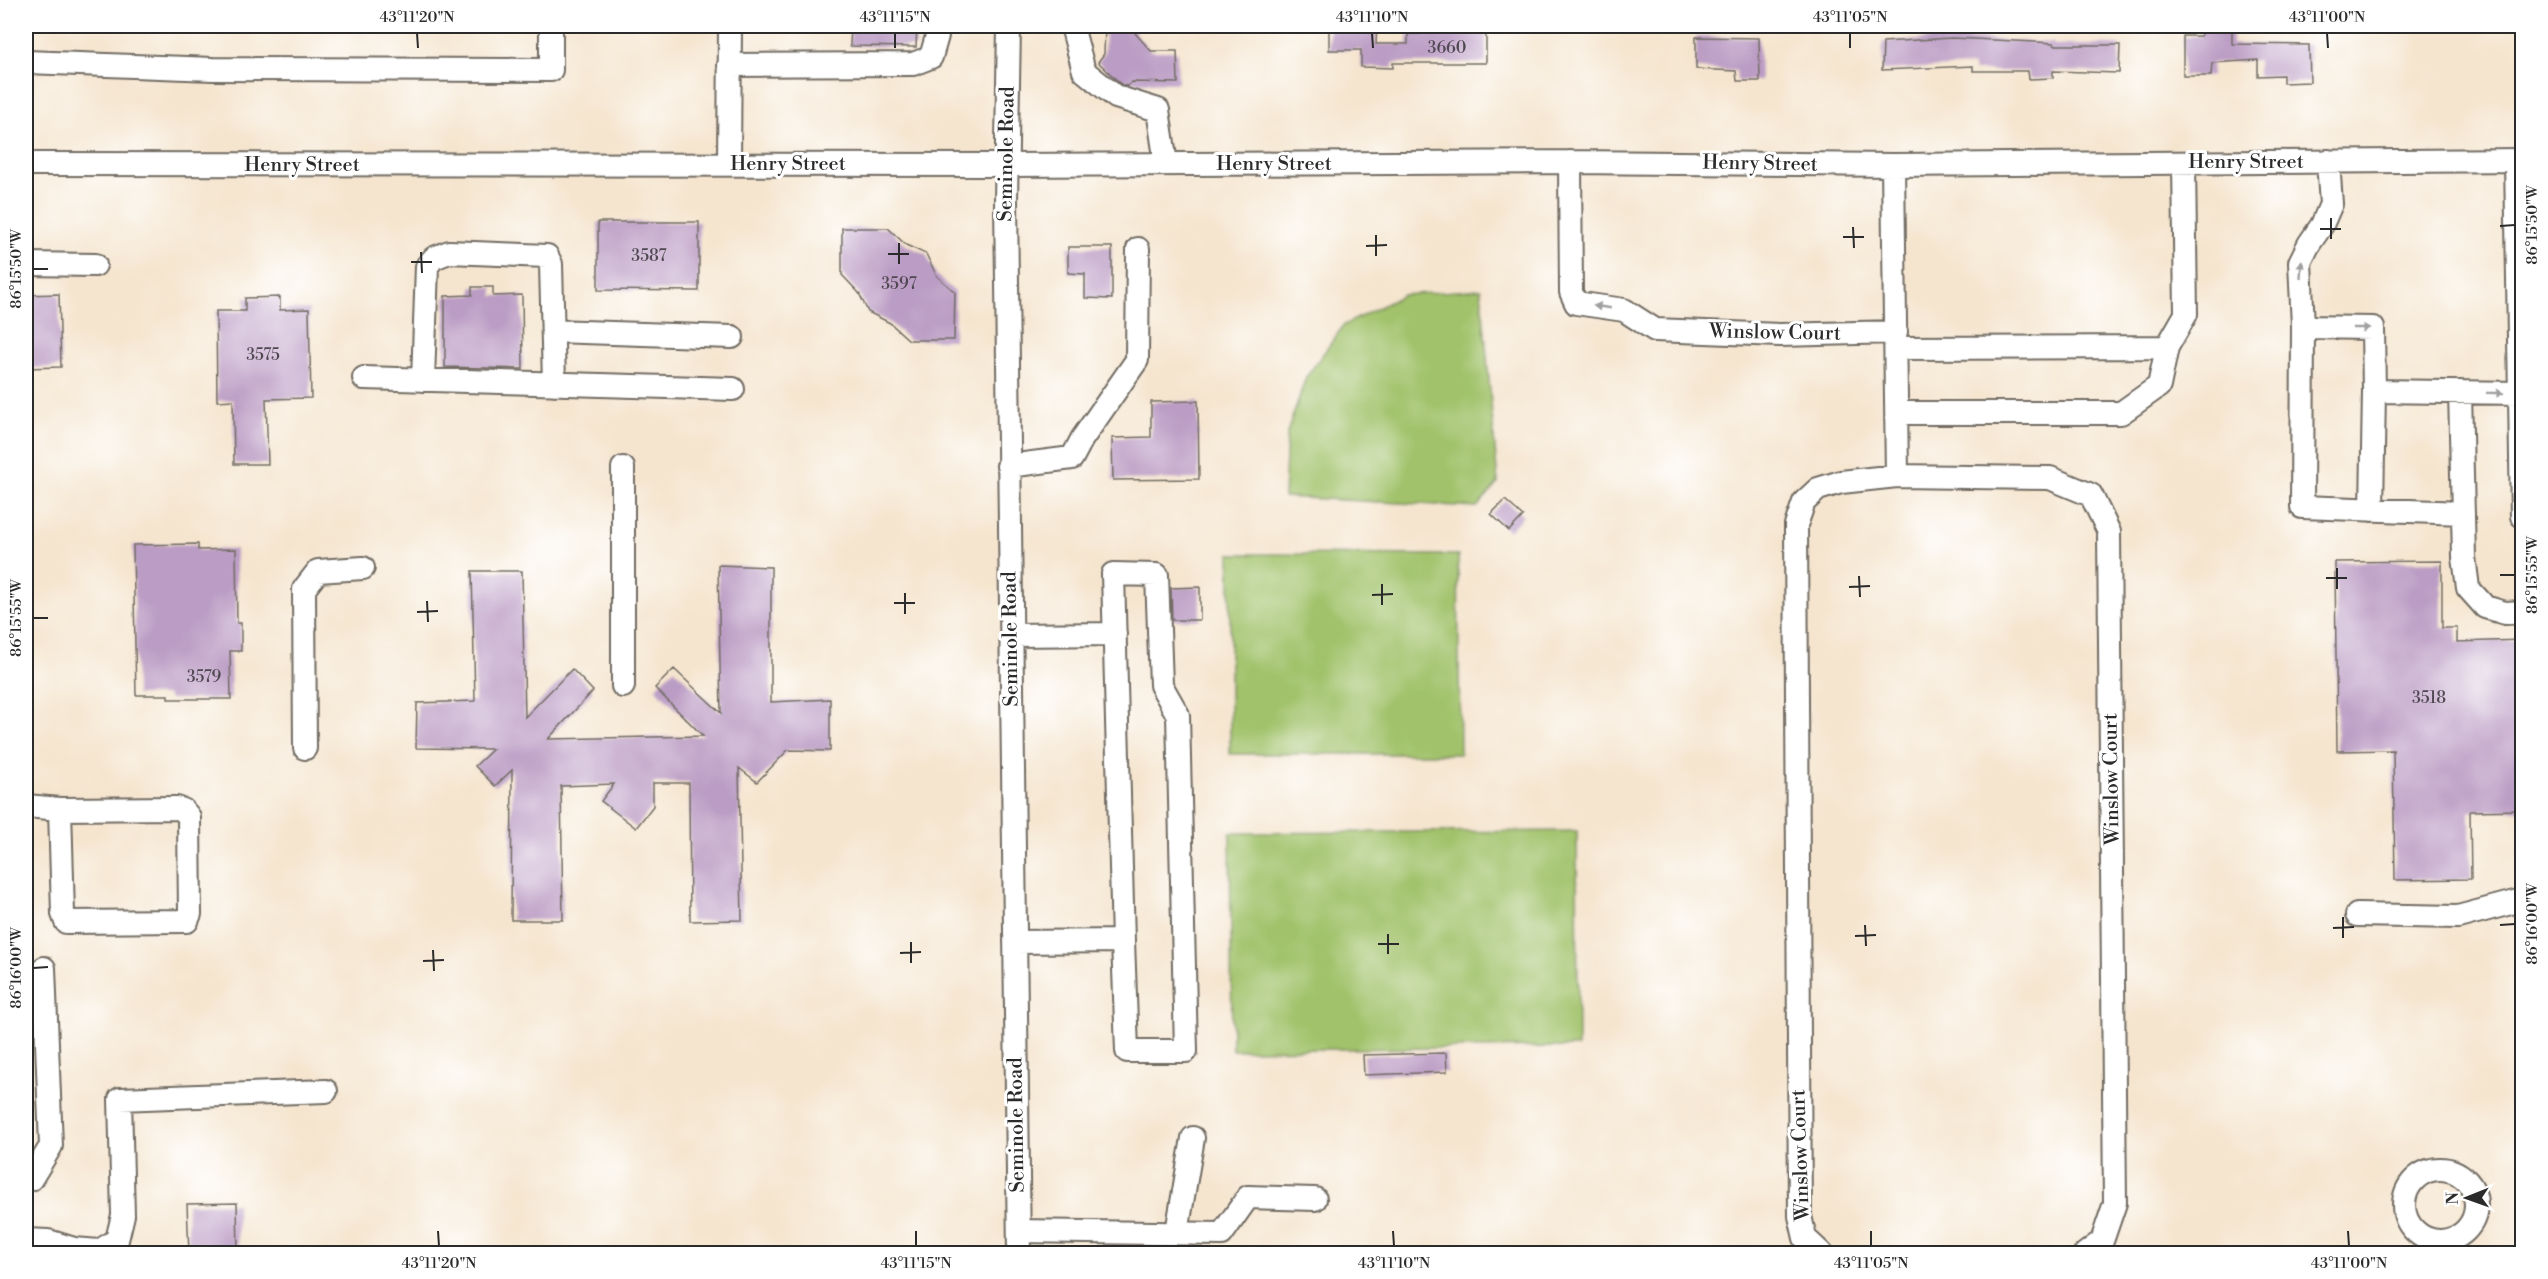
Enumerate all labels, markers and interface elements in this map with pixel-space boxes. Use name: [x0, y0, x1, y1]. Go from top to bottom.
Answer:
text: 43°11'20"N: [379, 8, 455, 27]
text: 43°11'15"N: [859, 8, 931, 27]
text: 43°11'10"N: [1336, 8, 1408, 27]
text: 43°11'05"N: [1813, 8, 1887, 27]
text: 43°11'00"N: [2289, 8, 2365, 27]
house number: 3660: [1428, 38, 1466, 58]
street label: Seminole Road: [993, 85, 1021, 222]
street label: Henry Street: [1702, 150, 1818, 178]
street label: Henry Street: [2188, 150, 2304, 175]
street label: Henry Street: [730, 152, 846, 177]
street label: Henry Street: [1216, 152, 1332, 177]
street label: Henry Street: [244, 153, 360, 178]
text: 86°15'50"W: [2523, 185, 2542, 265]
text: 86°15'50"W: [7, 229, 26, 309]
house number: 3587: [631, 246, 667, 266]
one-way arrow: [2297, 259, 2306, 278]
house number: 3597: [881, 274, 917, 294]
one-way arrow: [1593, 303, 1612, 312]
street label: Winslow Court: [1708, 319, 1841, 347]
one-way arrow: [2352, 323, 2371, 333]
house number: 3575: [246, 345, 280, 365]
one-way arrow: [2485, 388, 2504, 398]
text: 86°15'55"W: [2523, 536, 2542, 614]
street label: Seminole Road: [997, 570, 1025, 707]
text: 86°15'55"W: [7, 579, 26, 657]
house number: 3579: [187, 667, 222, 687]
house number: 3518: [2412, 688, 2446, 708]
street label: Winslow Court: [2098, 713, 2126, 846]
text: 86°16'00"W: [2523, 883, 2542, 965]
text: 86°16'00"W: [7, 927, 26, 1009]
street label: Seminole Road: [1003, 1056, 1031, 1193]
street label: Winslow Court: [1786, 1089, 1816, 1222]
north arrow: [2437, 1168, 2497, 1228]
text: N: [2443, 1191, 2463, 1205]
text: 43°11'20"N: [401, 1254, 477, 1273]
text: 43°11'15"N: [880, 1254, 952, 1273]
text: 43°11'10"N: [1358, 1254, 1430, 1273]
text: 43°11'05"N: [1834, 1254, 1908, 1273]
text: 43°11'00"N: [2311, 1254, 2387, 1273]

